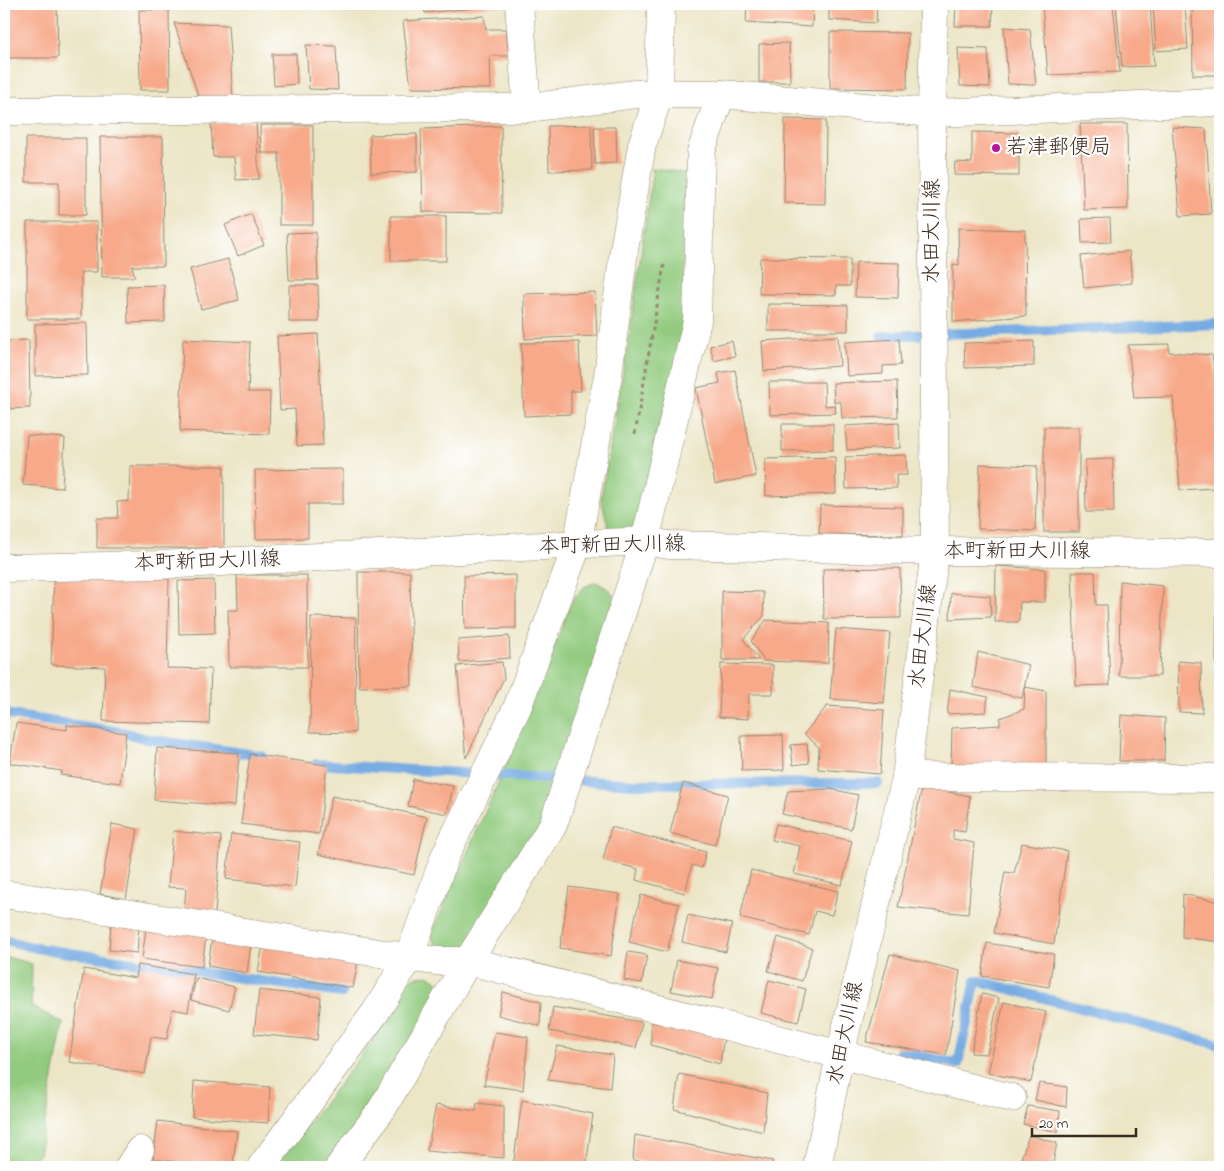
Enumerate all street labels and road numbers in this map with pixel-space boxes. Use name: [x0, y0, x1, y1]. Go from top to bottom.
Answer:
street label: 水田大川線: [918, 179, 948, 284]
street label: 本町新田大川線: [538, 530, 686, 562]
street label: 本町新田大川線: [944, 537, 1091, 567]
street label: 本町新田大川線: [133, 544, 281, 580]
street label: 水田大川線: [903, 582, 945, 690]
street label: 水田大川線: [820, 979, 872, 1087]

